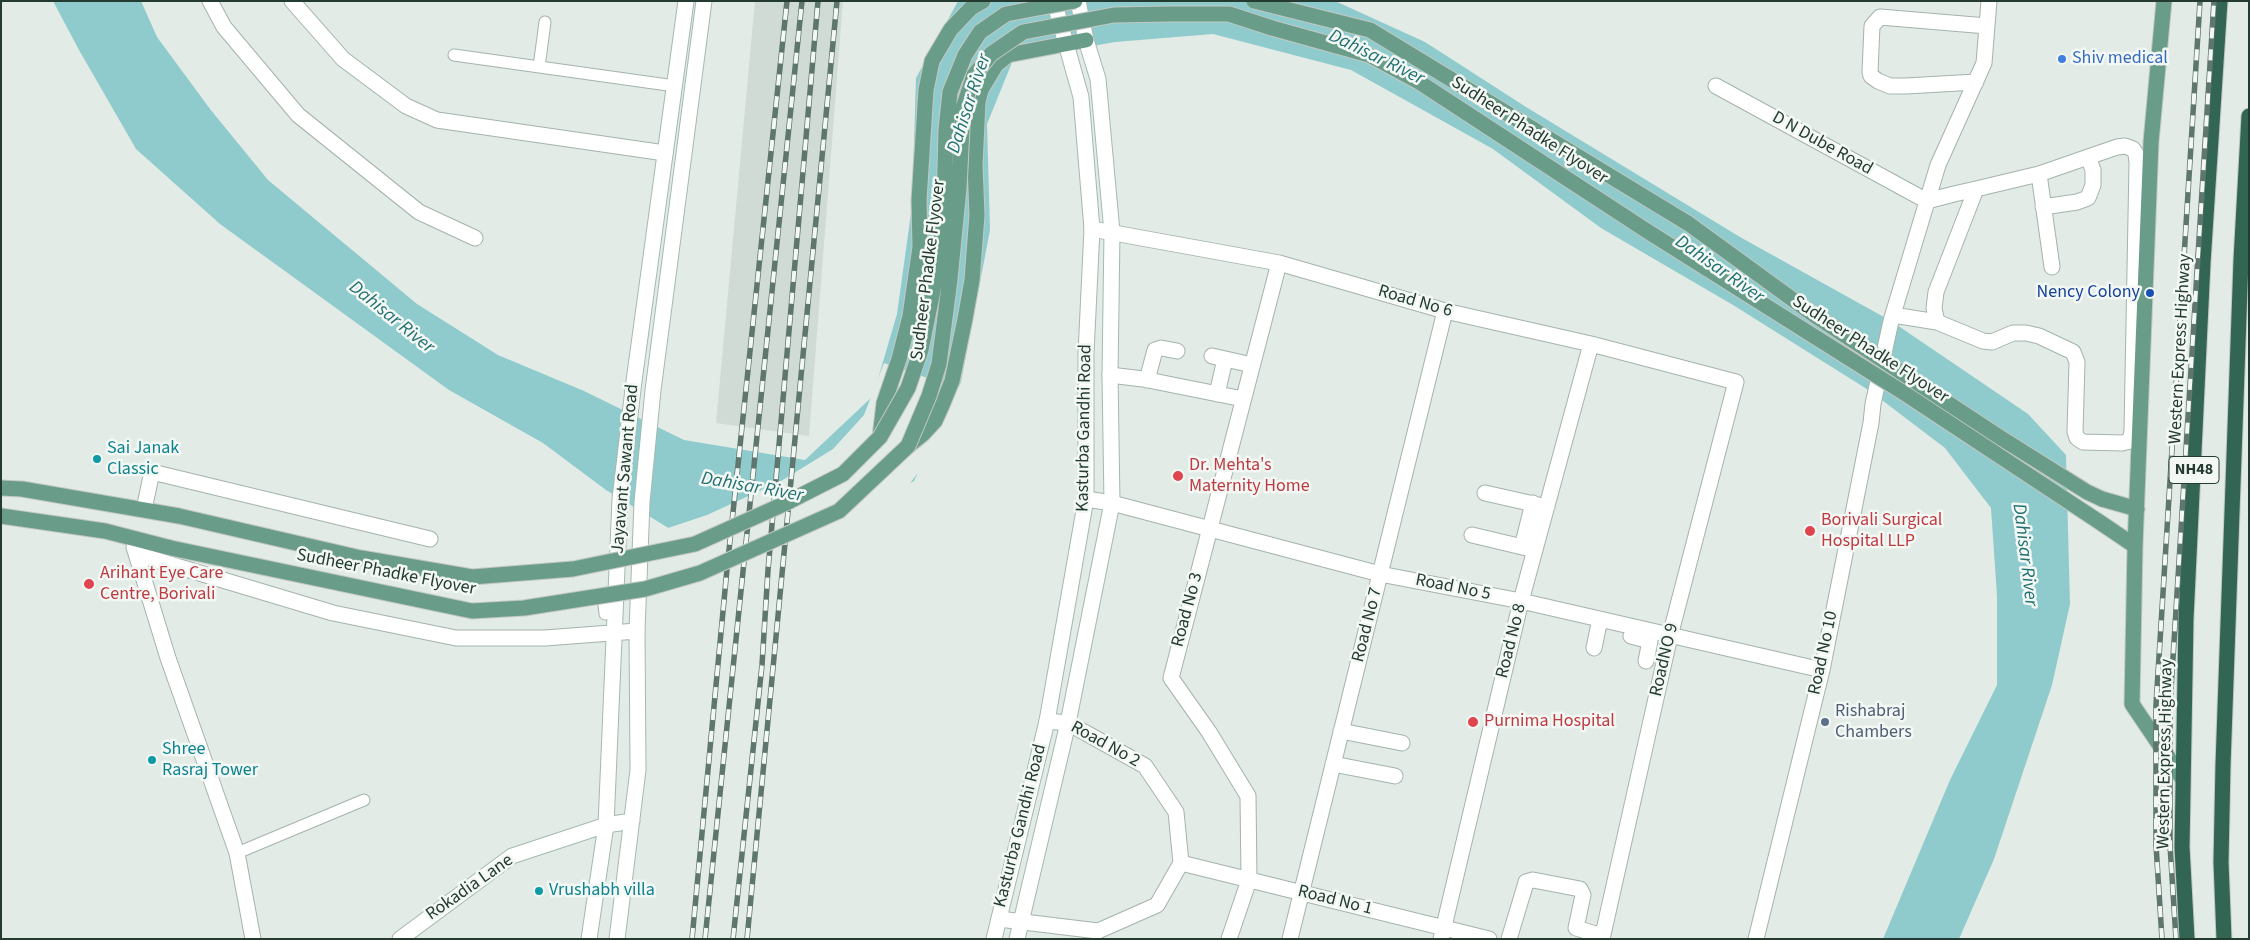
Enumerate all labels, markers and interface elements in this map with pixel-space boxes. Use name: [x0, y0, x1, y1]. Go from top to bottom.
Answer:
water label: Dahisar River: [1325, 25, 1427, 91]
place label: Shiv medical: [2072, 48, 2168, 70]
water label: Dahisar River: [943, 51, 997, 157]
marker: Shiv medical: [2056, 53, 2068, 65]
street label: Sudheer Phadke Flyover: [1447, 72, 1611, 190]
street label: D N Dube Road: [1768, 107, 1876, 181]
street label: Sudheer Phadke Flyover: [907, 178, 951, 362]
water label: Dahisar River: [1670, 231, 1768, 309]
street label: Western Express Highway: [2165, 253, 2197, 445]
water label: Dahisar River: [344, 277, 438, 359]
street label: Road No 6: [1375, 281, 1455, 323]
place label: Nency Colony: [2037, 282, 2140, 304]
marker: Nency Colony: [2144, 287, 2156, 299]
street label: Sudheer Phadke Flyover: [1788, 291, 1952, 409]
street label: Kasturba Gandhi Road: [1073, 344, 1097, 512]
street label: Jayavant Sawant Road: [608, 383, 644, 555]
place label: Sai Janak Classic: [107, 438, 179, 480]
marker: Sai Janak Classic: [91, 453, 103, 465]
place label: Dr. Mehta's Maternity Home: [1189, 455, 1310, 498]
road number: NH48: [2169, 456, 2219, 484]
water label: Dahisar River: [699, 468, 805, 508]
marker: Dr. Mehta's Maternity Home: [1171, 469, 1185, 483]
water label: Dahisar River: [2006, 502, 2042, 608]
place label: Borivali Surgical Hospital LLP: [1821, 510, 1942, 552]
marker: Borivali Surgical Hospital LLP: [1803, 524, 1817, 538]
street label: Sudheer Phadke Flyover: [295, 545, 477, 601]
place label: Arihant Eye Care Centre, Borivali: [100, 563, 223, 606]
street label: Road No 3: [1168, 570, 1208, 650]
street label: Road No 5: [1414, 570, 1492, 606]
marker: Arihant Eye Care Centre, Borivali: [82, 577, 96, 591]
street label: Road No 7: [1348, 585, 1388, 665]
street label: Road No 8: [1492, 601, 1532, 681]
street label: Road No 10: [1805, 609, 1843, 697]
street label: RoadNO 9: [1646, 621, 1684, 699]
street label: Western Express Highway: [2154, 659, 2178, 849]
place label: Rishabraj Chambers: [1835, 701, 1912, 744]
place label: Purnima Hospital: [1484, 711, 1615, 733]
marker: Purnima Hospital: [1466, 715, 1480, 729]
marker: Rishabraj Chambers: [1819, 716, 1831, 728]
street label: Road No 2: [1066, 717, 1144, 773]
place label: Shree Rasraj Tower: [162, 739, 258, 782]
street label: Kasturba Gandhi Road: [990, 742, 1052, 910]
marker: Shree Rasraj Tower: [146, 754, 158, 766]
street label: Rokadia Lane: [422, 850, 518, 926]
place label: Vrushabh villa: [549, 880, 655, 902]
street label: Road No 1: [1295, 881, 1375, 921]
marker: Vrushabh villa: [533, 885, 545, 897]

